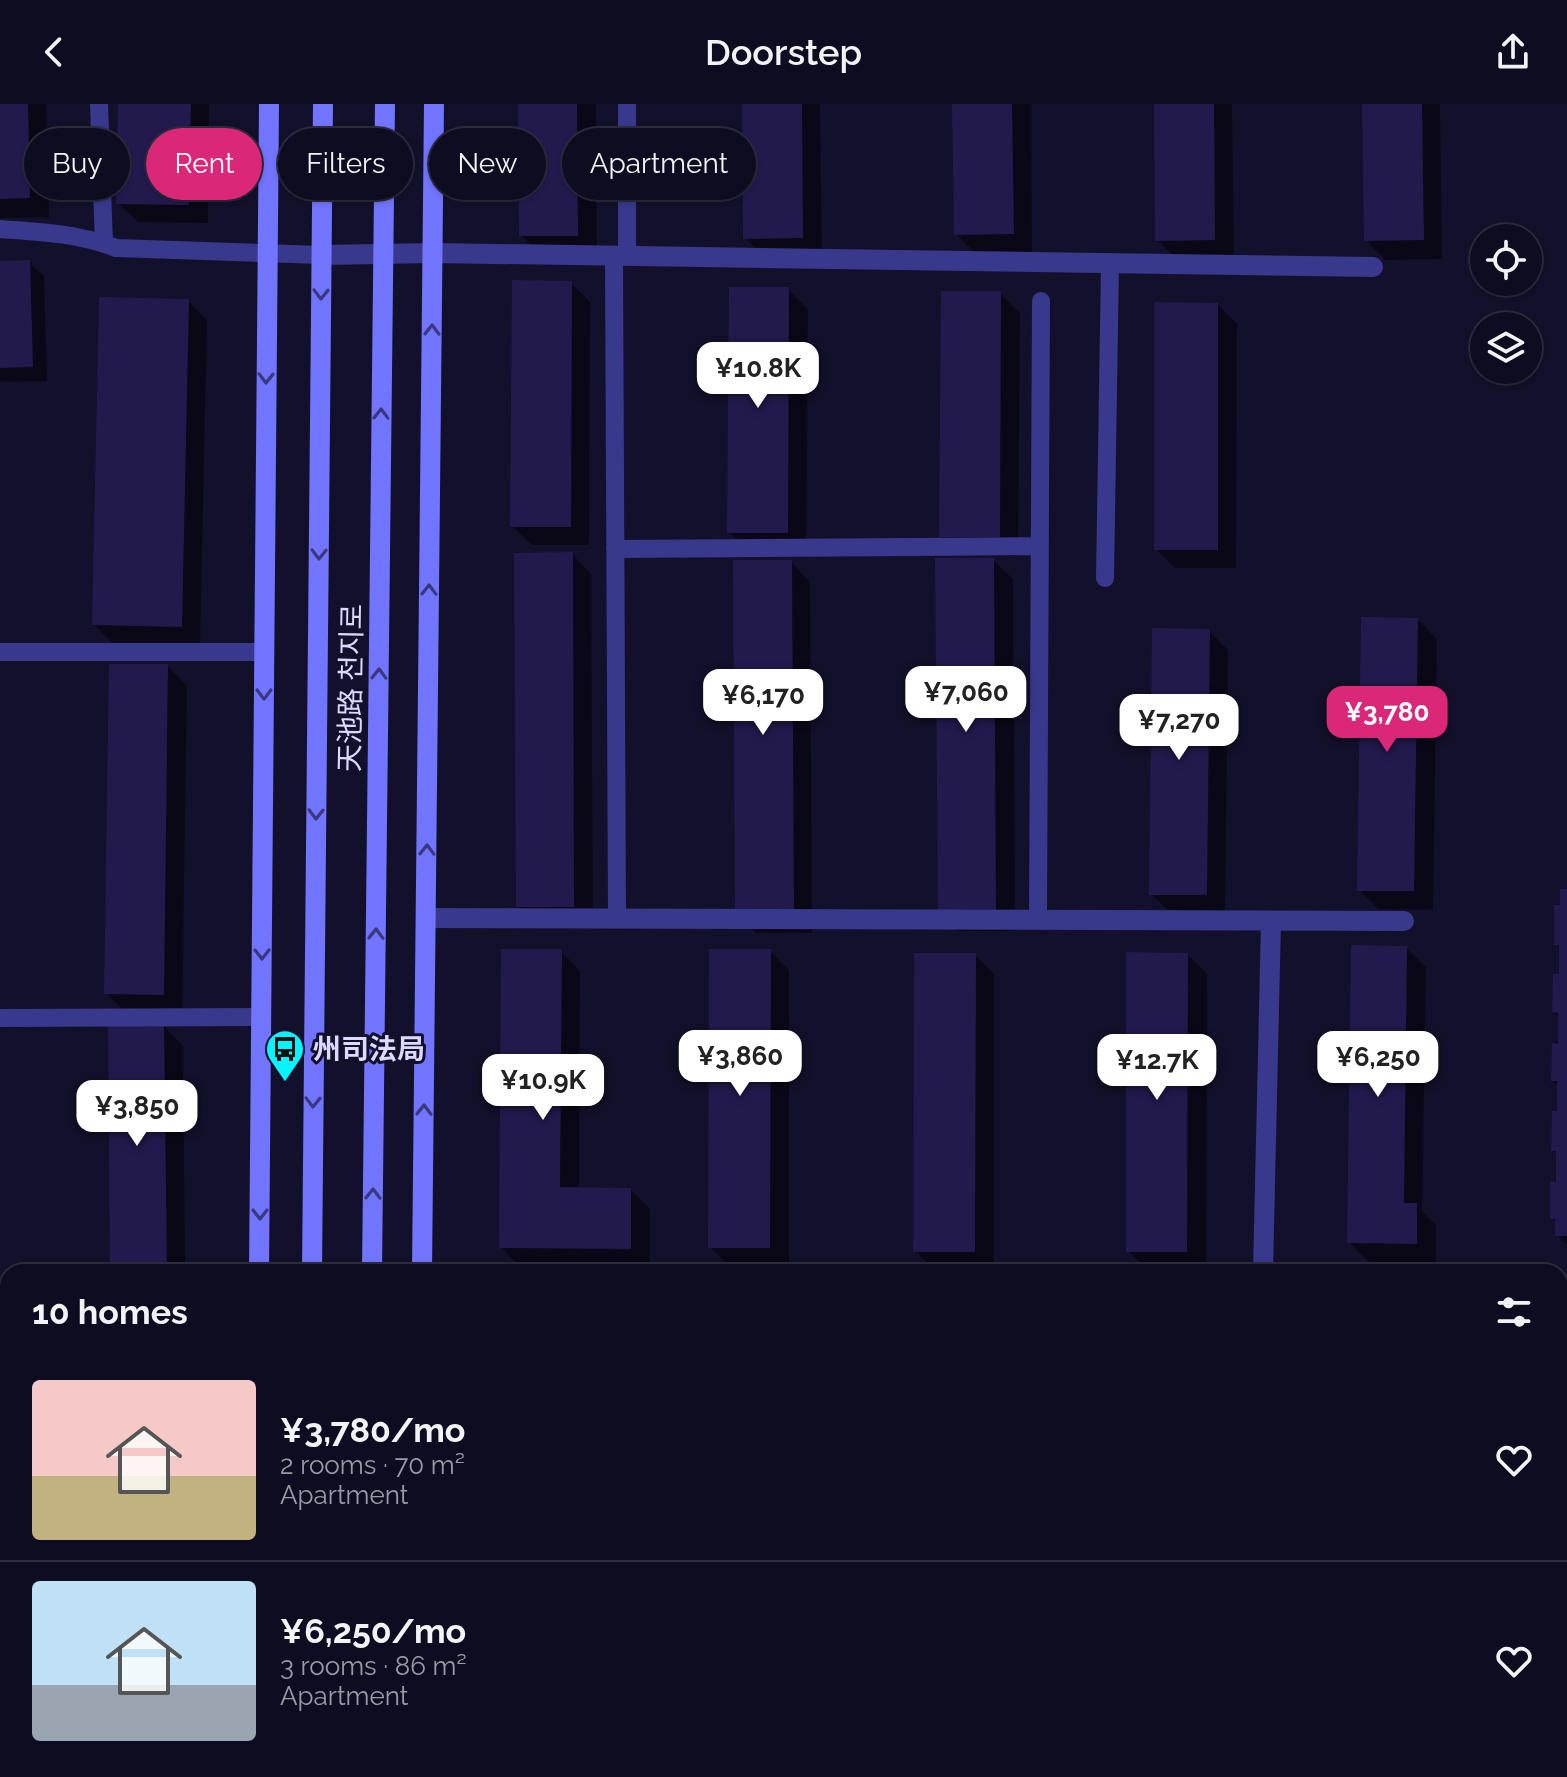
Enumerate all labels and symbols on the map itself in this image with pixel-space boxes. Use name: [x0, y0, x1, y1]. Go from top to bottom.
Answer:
one-way arrow: [312, 288, 330, 301]
one-way arrow: [423, 323, 441, 336]
pin: ¥10.8K: [693, 342, 823, 410]
one-way arrow: [257, 372, 275, 385]
one-way arrow: [373, 407, 390, 420]
one-way arrow: [310, 548, 328, 561]
one-way arrow: [420, 583, 438, 596]
street label: 天池路 천지로: [333, 604, 369, 772]
pin: ¥7,060: [901, 666, 1031, 734]
one-way arrow: [370, 667, 388, 680]
pin: ¥6,170: [698, 669, 828, 737]
pin: ¥3,780: [1322, 686, 1452, 754]
one-way arrow: [255, 688, 272, 701]
pin: ¥7,270: [1114, 694, 1244, 762]
one-way arrow: [307, 808, 325, 821]
one-way arrow: [418, 843, 436, 856]
one-way arrow: [367, 927, 385, 940]
one-way arrow: [253, 948, 270, 961]
bus stop icon: 州司法局: [264, 1028, 306, 1083]
pin: ¥3,860: [675, 1030, 805, 1098]
pin: ¥6,250: [1313, 1031, 1443, 1099]
place label: 州司法局: [313, 1033, 425, 1066]
pin: ¥12.7K: [1092, 1034, 1222, 1102]
pin: ¥10.9K: [478, 1054, 608, 1122]
pin: ¥3,850: [72, 1080, 202, 1148]
one-way arrow: [305, 1096, 322, 1109]
one-way arrow: [415, 1103, 433, 1116]
one-way arrow: [364, 1187, 382, 1200]
one-way arrow: [251, 1208, 269, 1221]

